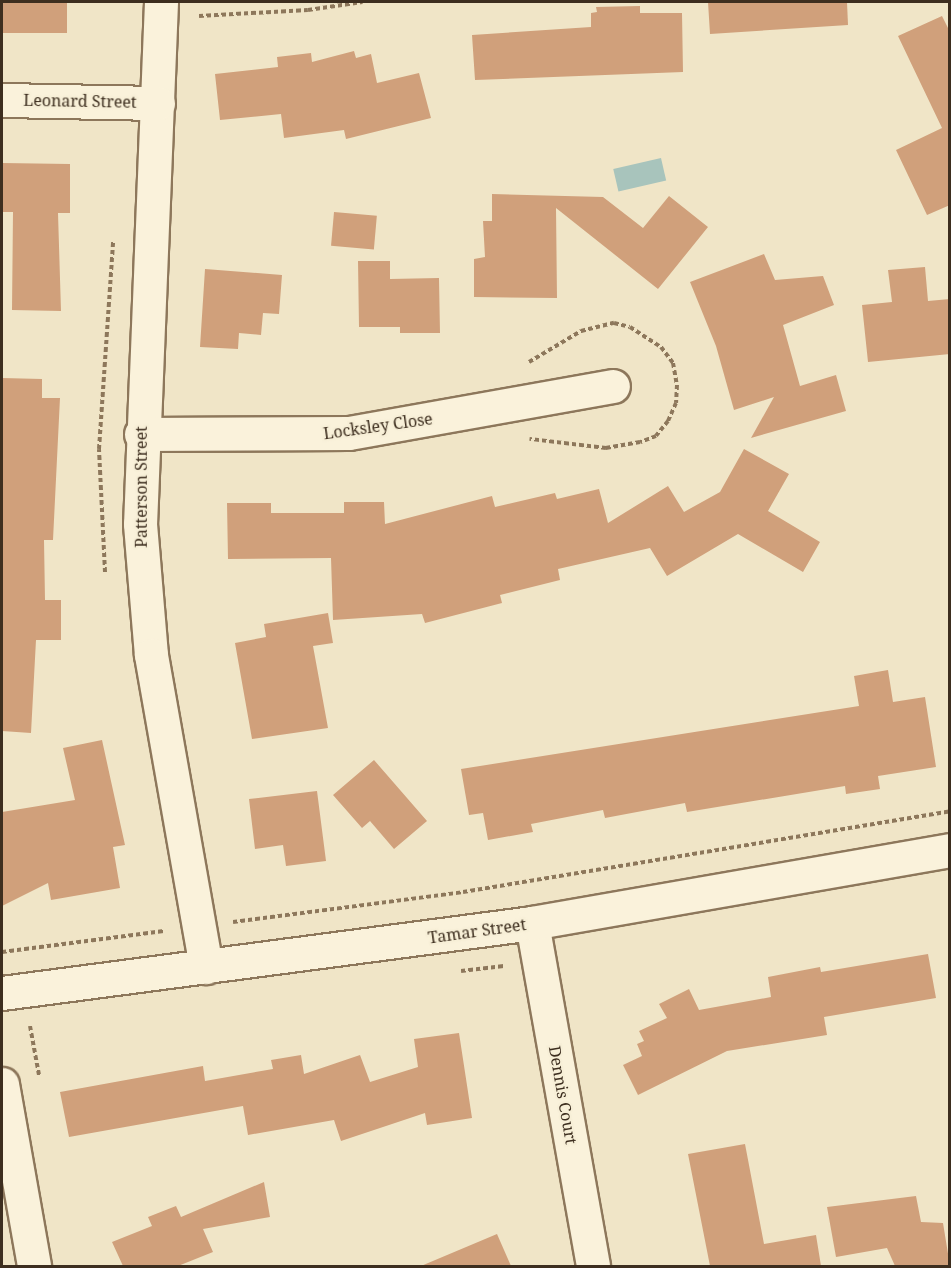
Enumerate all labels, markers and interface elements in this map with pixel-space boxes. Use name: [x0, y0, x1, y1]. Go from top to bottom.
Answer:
street label: Leonard Street: [23, 90, 137, 112]
street label: Locksley Close: [322, 409, 434, 443]
street label: Patterson Street: [131, 426, 151, 548]
street label: Tamar Street: [427, 915, 527, 947]
street label: Dennis Court: [545, 1044, 581, 1146]

